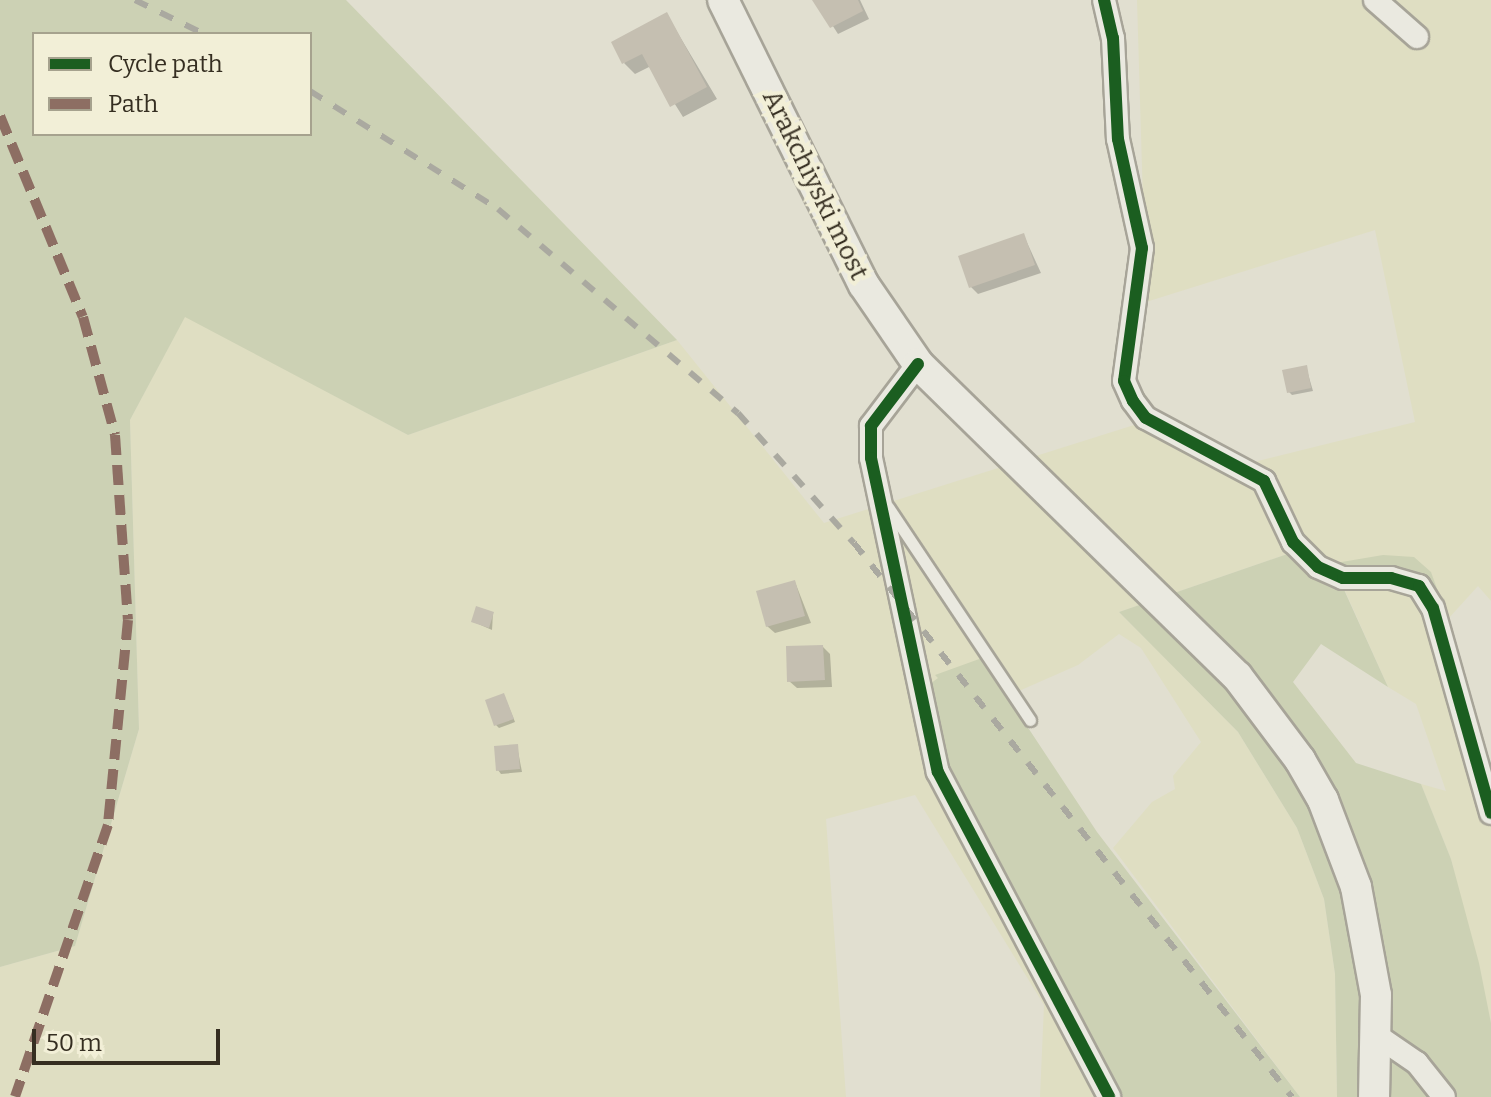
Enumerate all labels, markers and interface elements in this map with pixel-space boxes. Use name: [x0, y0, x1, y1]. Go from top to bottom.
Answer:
legend: [32, 32, 312, 136]
text: Cycle path: [108, 50, 223, 78]
street label: Arakchiyski most: [756, 85, 874, 285]
text: Path: [108, 90, 158, 118]
scale bar: [36, 1013, 224, 1063]
text: 50 m: [46, 1029, 102, 1057]

